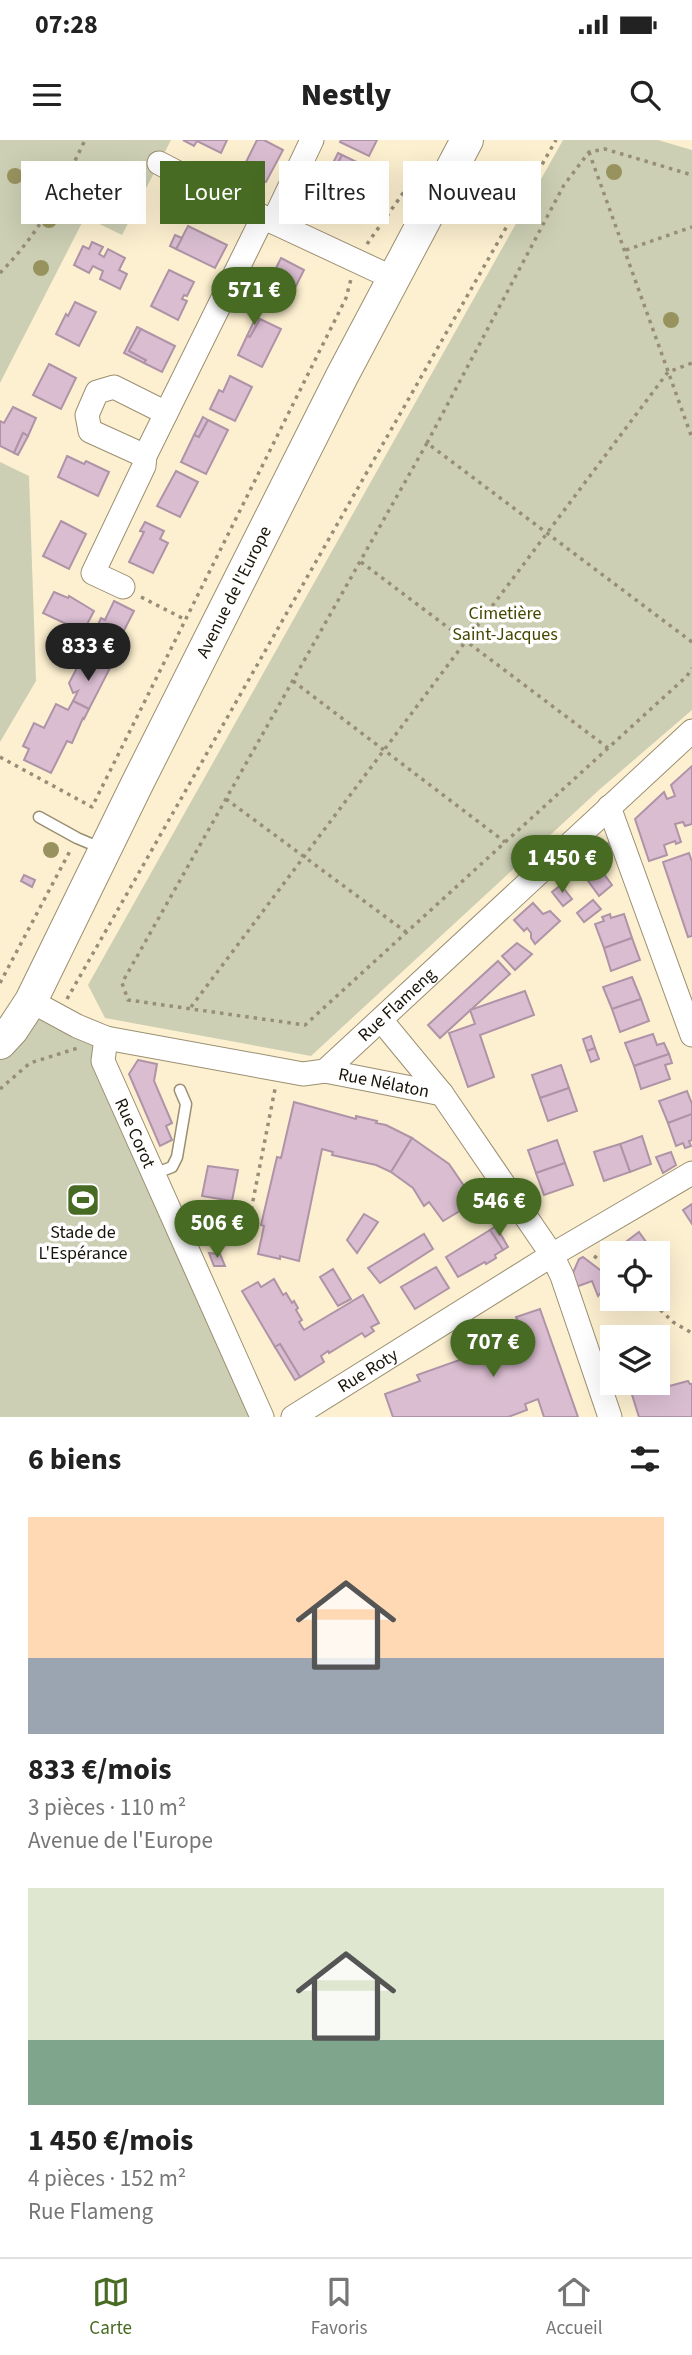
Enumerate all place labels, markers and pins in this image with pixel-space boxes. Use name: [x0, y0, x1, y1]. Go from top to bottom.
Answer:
pin: 571 €: [205, 268, 303, 327]
pin: 833 €: [39, 624, 137, 683]
pin: 1 450 €: [497, 836, 627, 895]
pin: 546 €: [450, 1178, 548, 1238]
sports icon: Stade de L'Espérance: [64, 1181, 102, 1219]
pin: 506 €: [168, 1200, 266, 1260]
place label: Stade de L'Espérance: [38, 1220, 128, 1266]
pin: 707 €: [444, 1320, 542, 1379]

